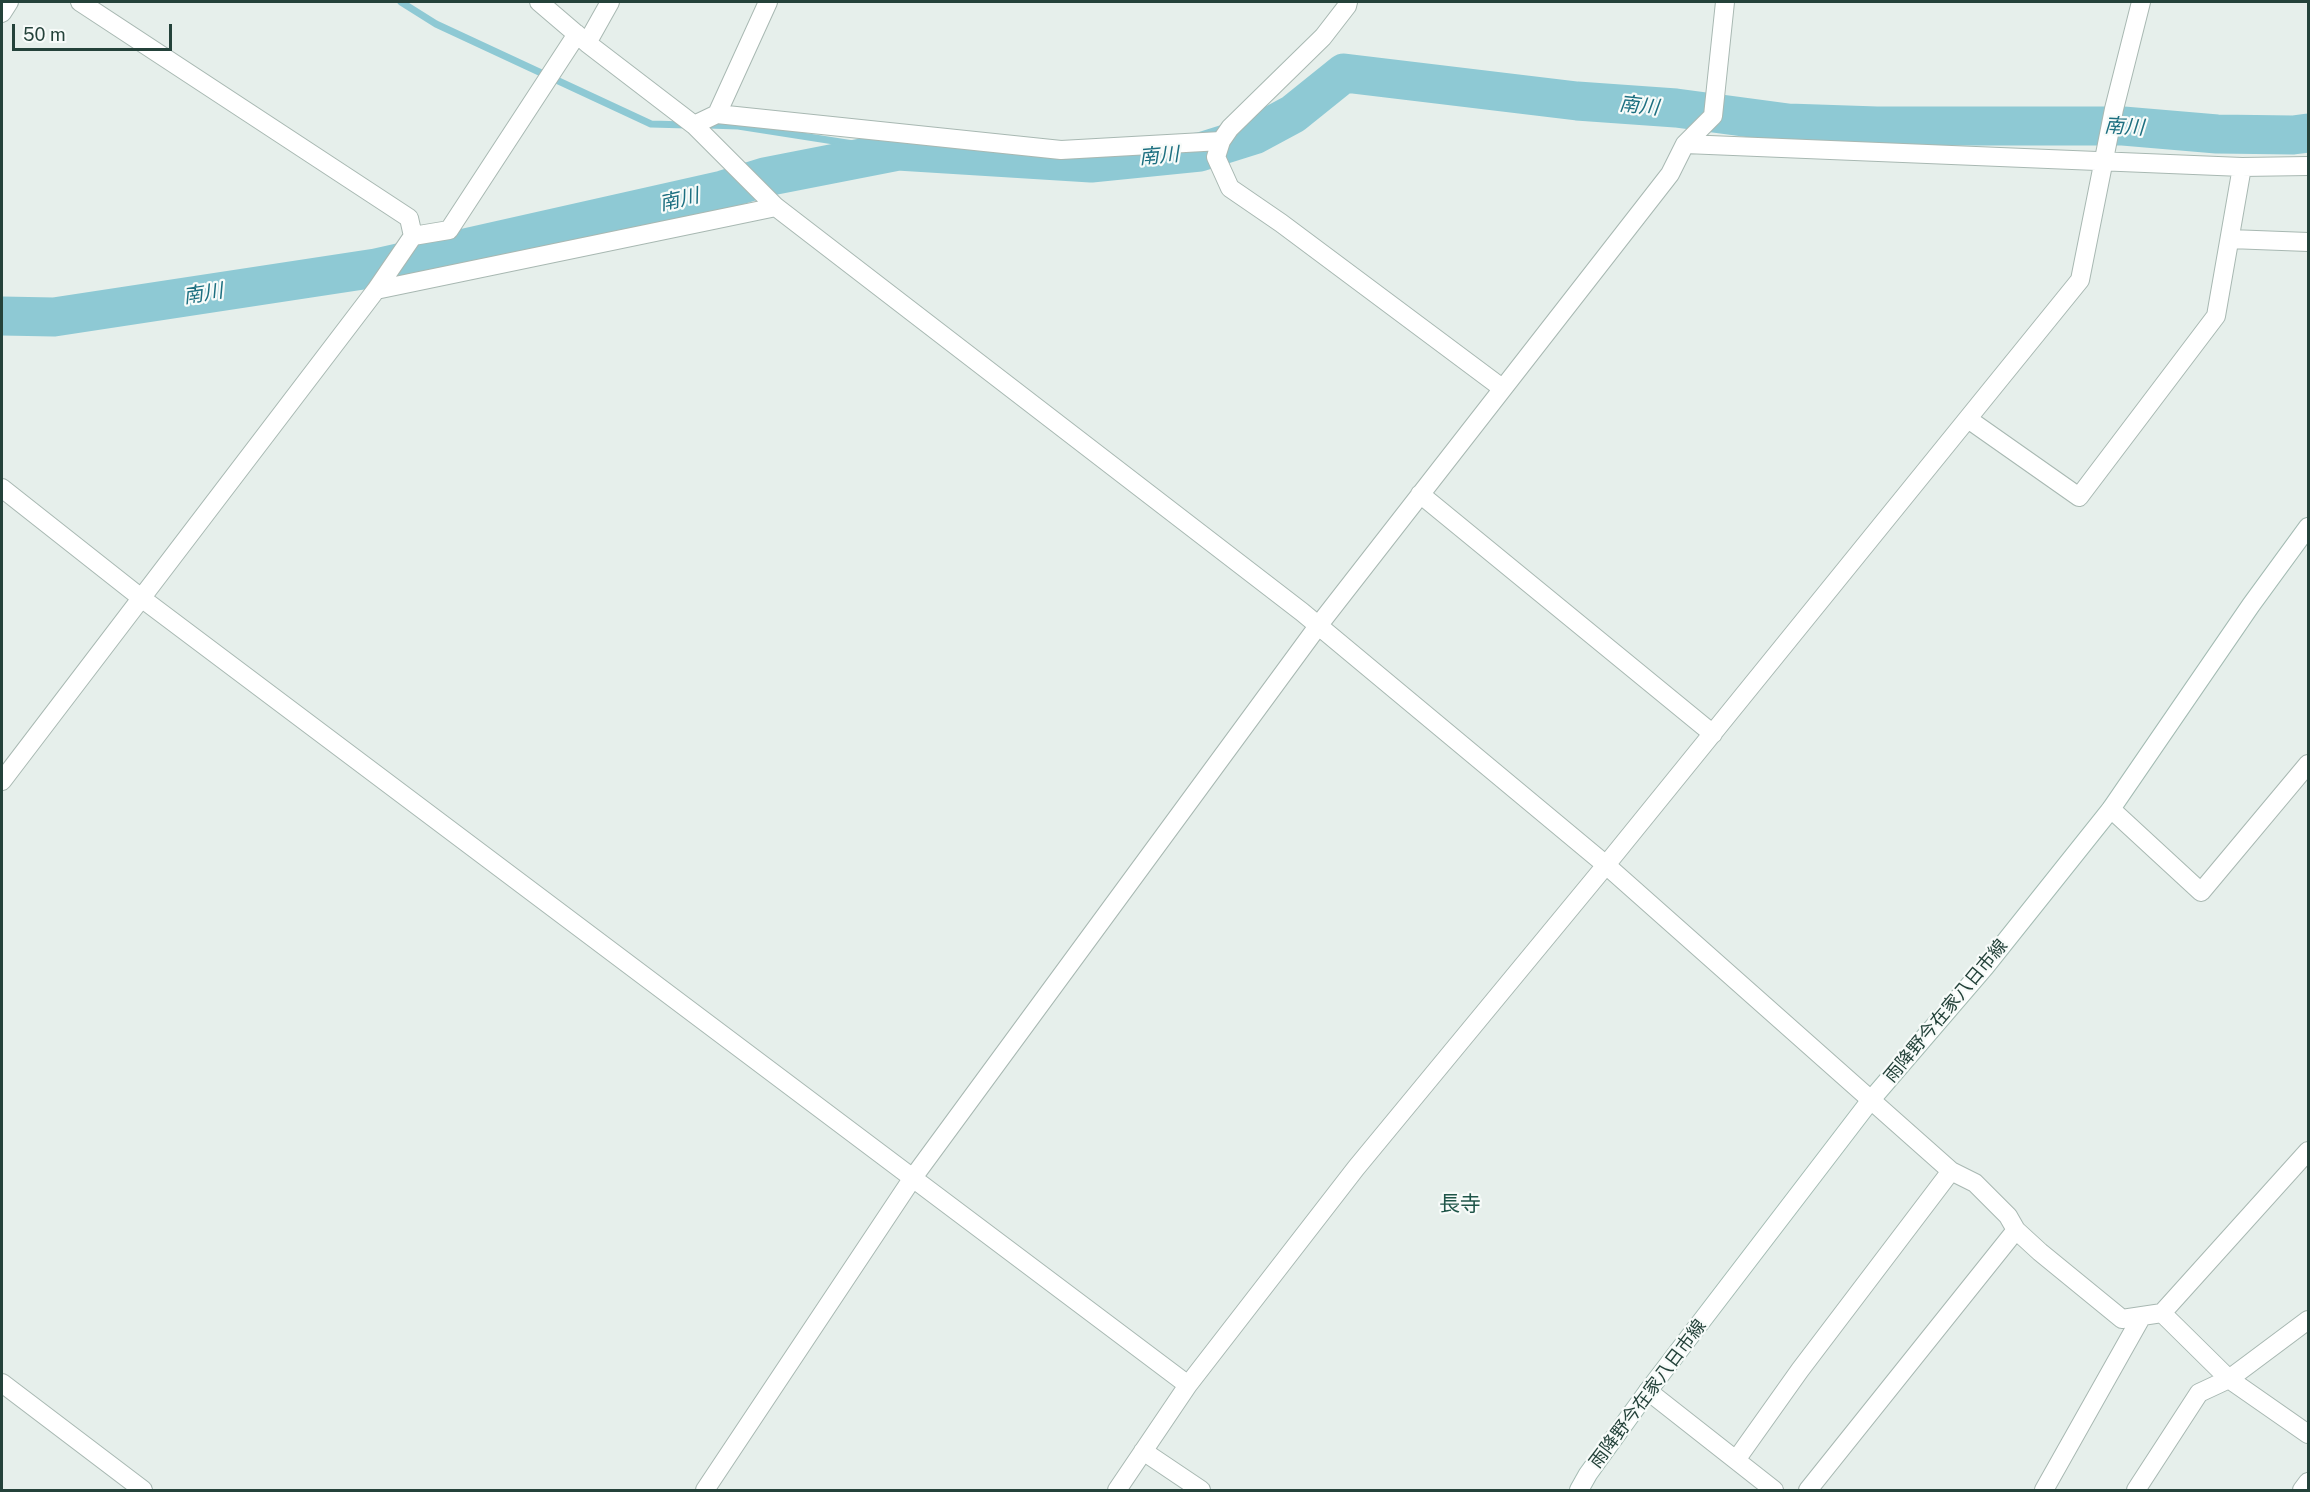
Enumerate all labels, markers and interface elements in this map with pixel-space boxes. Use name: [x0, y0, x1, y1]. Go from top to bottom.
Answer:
scale bar: [15, 12, 176, 50]
text: 50 m: [23, 24, 66, 45]
water label: 南川: [1618, 92, 1660, 120]
water label: 南川: [2103, 114, 2145, 140]
water label: 南川: [1138, 142, 1180, 170]
water label: 南川: [657, 184, 701, 216]
water label: 南川: [181, 279, 225, 309]
street label: 雨降野今在家八日市線: [1880, 935, 2012, 1087]
district label: 長寺: [1439, 1192, 1481, 1218]
street label: 雨降野今在家八日市線: [1585, 1316, 1711, 1472]

